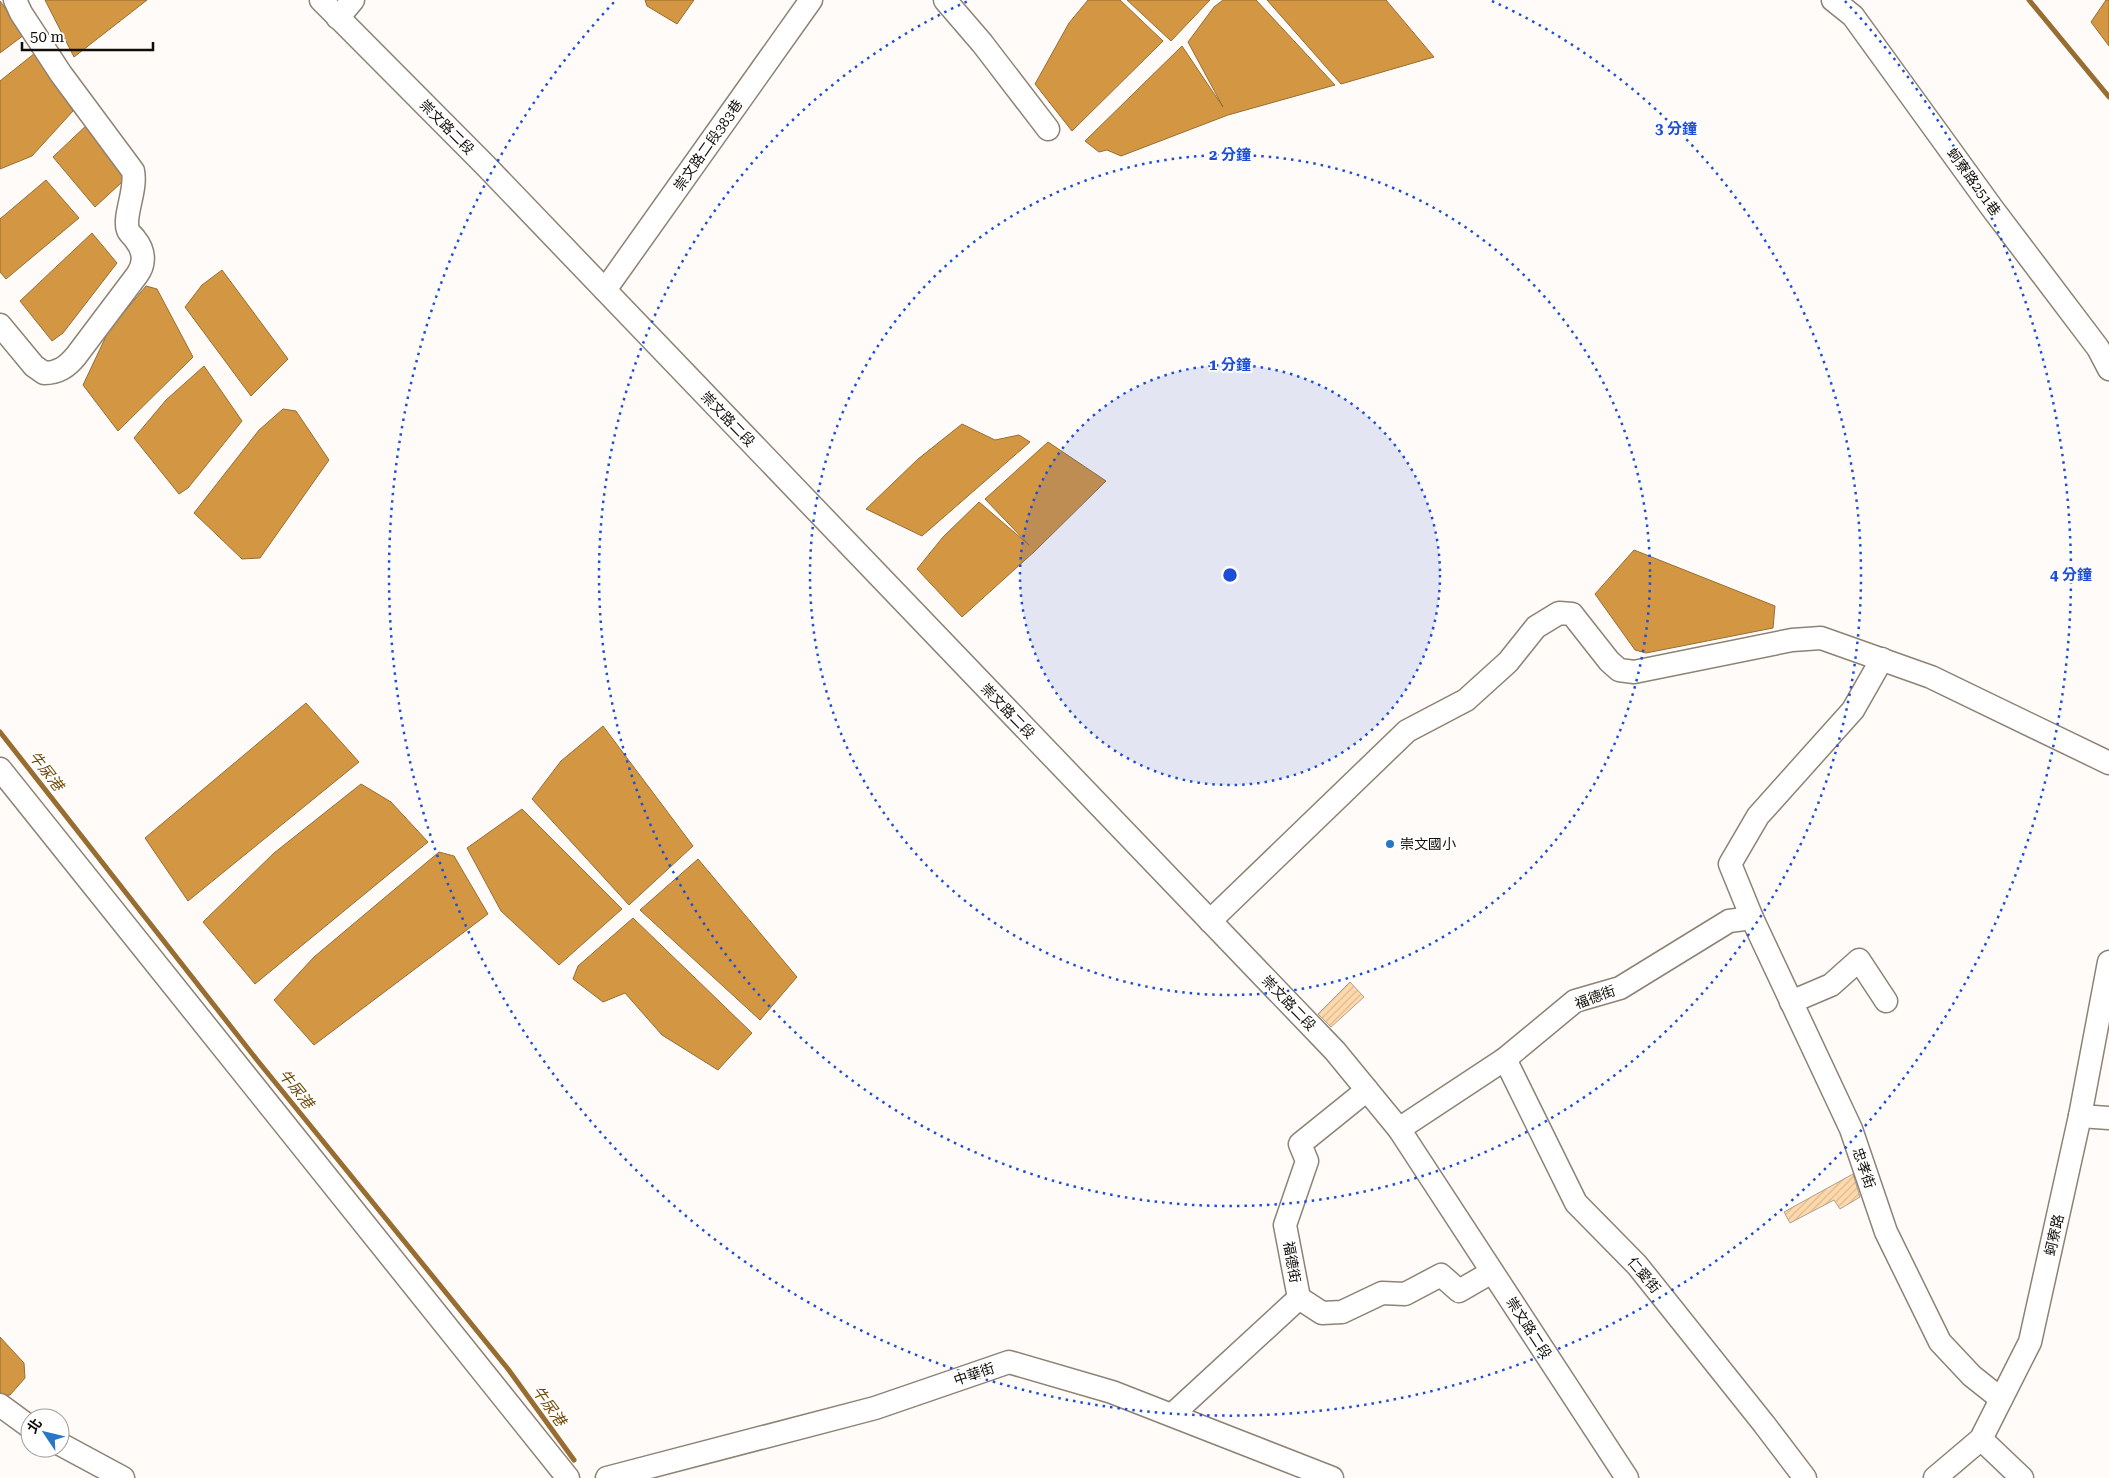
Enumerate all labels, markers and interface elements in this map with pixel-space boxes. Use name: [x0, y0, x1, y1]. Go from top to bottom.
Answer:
scale bar: [22, 20, 154, 52]
text: 50 m: [30, 28, 65, 46]
street label: 崇文路二段383巷: [671, 96, 745, 194]
street label: 崇文路二段: [417, 97, 477, 157]
text: 3 分鐘: [1655, 120, 1697, 138]
street label: 蚵寮路251巷: [1944, 145, 2004, 219]
text: 2 分鐘: [1209, 146, 1251, 164]
text: 1 分鐘: [1209, 356, 1251, 374]
street label: 崇文路二段: [698, 388, 758, 450]
centre of rings: [1221, 566, 1239, 584]
text: 4 分鐘: [2050, 566, 2092, 584]
street label: 崇文路二段: [978, 680, 1038, 742]
water label: 牛尿港: [25, 748, 68, 796]
place label: 崇文國小: [1400, 836, 1456, 852]
marker: 崇文國小: [1384, 838, 1396, 850]
street label: 崇文路二段: [1259, 972, 1319, 1034]
street label: 福德街: [1573, 982, 1617, 1012]
water label: 牛尿港: [275, 1066, 318, 1114]
street label: 忠孝街: [1850, 1146, 1878, 1190]
street label: 蚵寮路: [2041, 1213, 2067, 1257]
street label: 福德街: [1280, 1240, 1304, 1284]
street label: 仁愛街: [1624, 1254, 1664, 1296]
street label: 崇文路二段: [1503, 1294, 1555, 1362]
street label: 中華街: [952, 1360, 996, 1388]
water label: 牛尿港: [528, 1383, 571, 1431]
north arrow: [20, 1408, 70, 1458]
text: 北: [24, 1415, 45, 1436]

